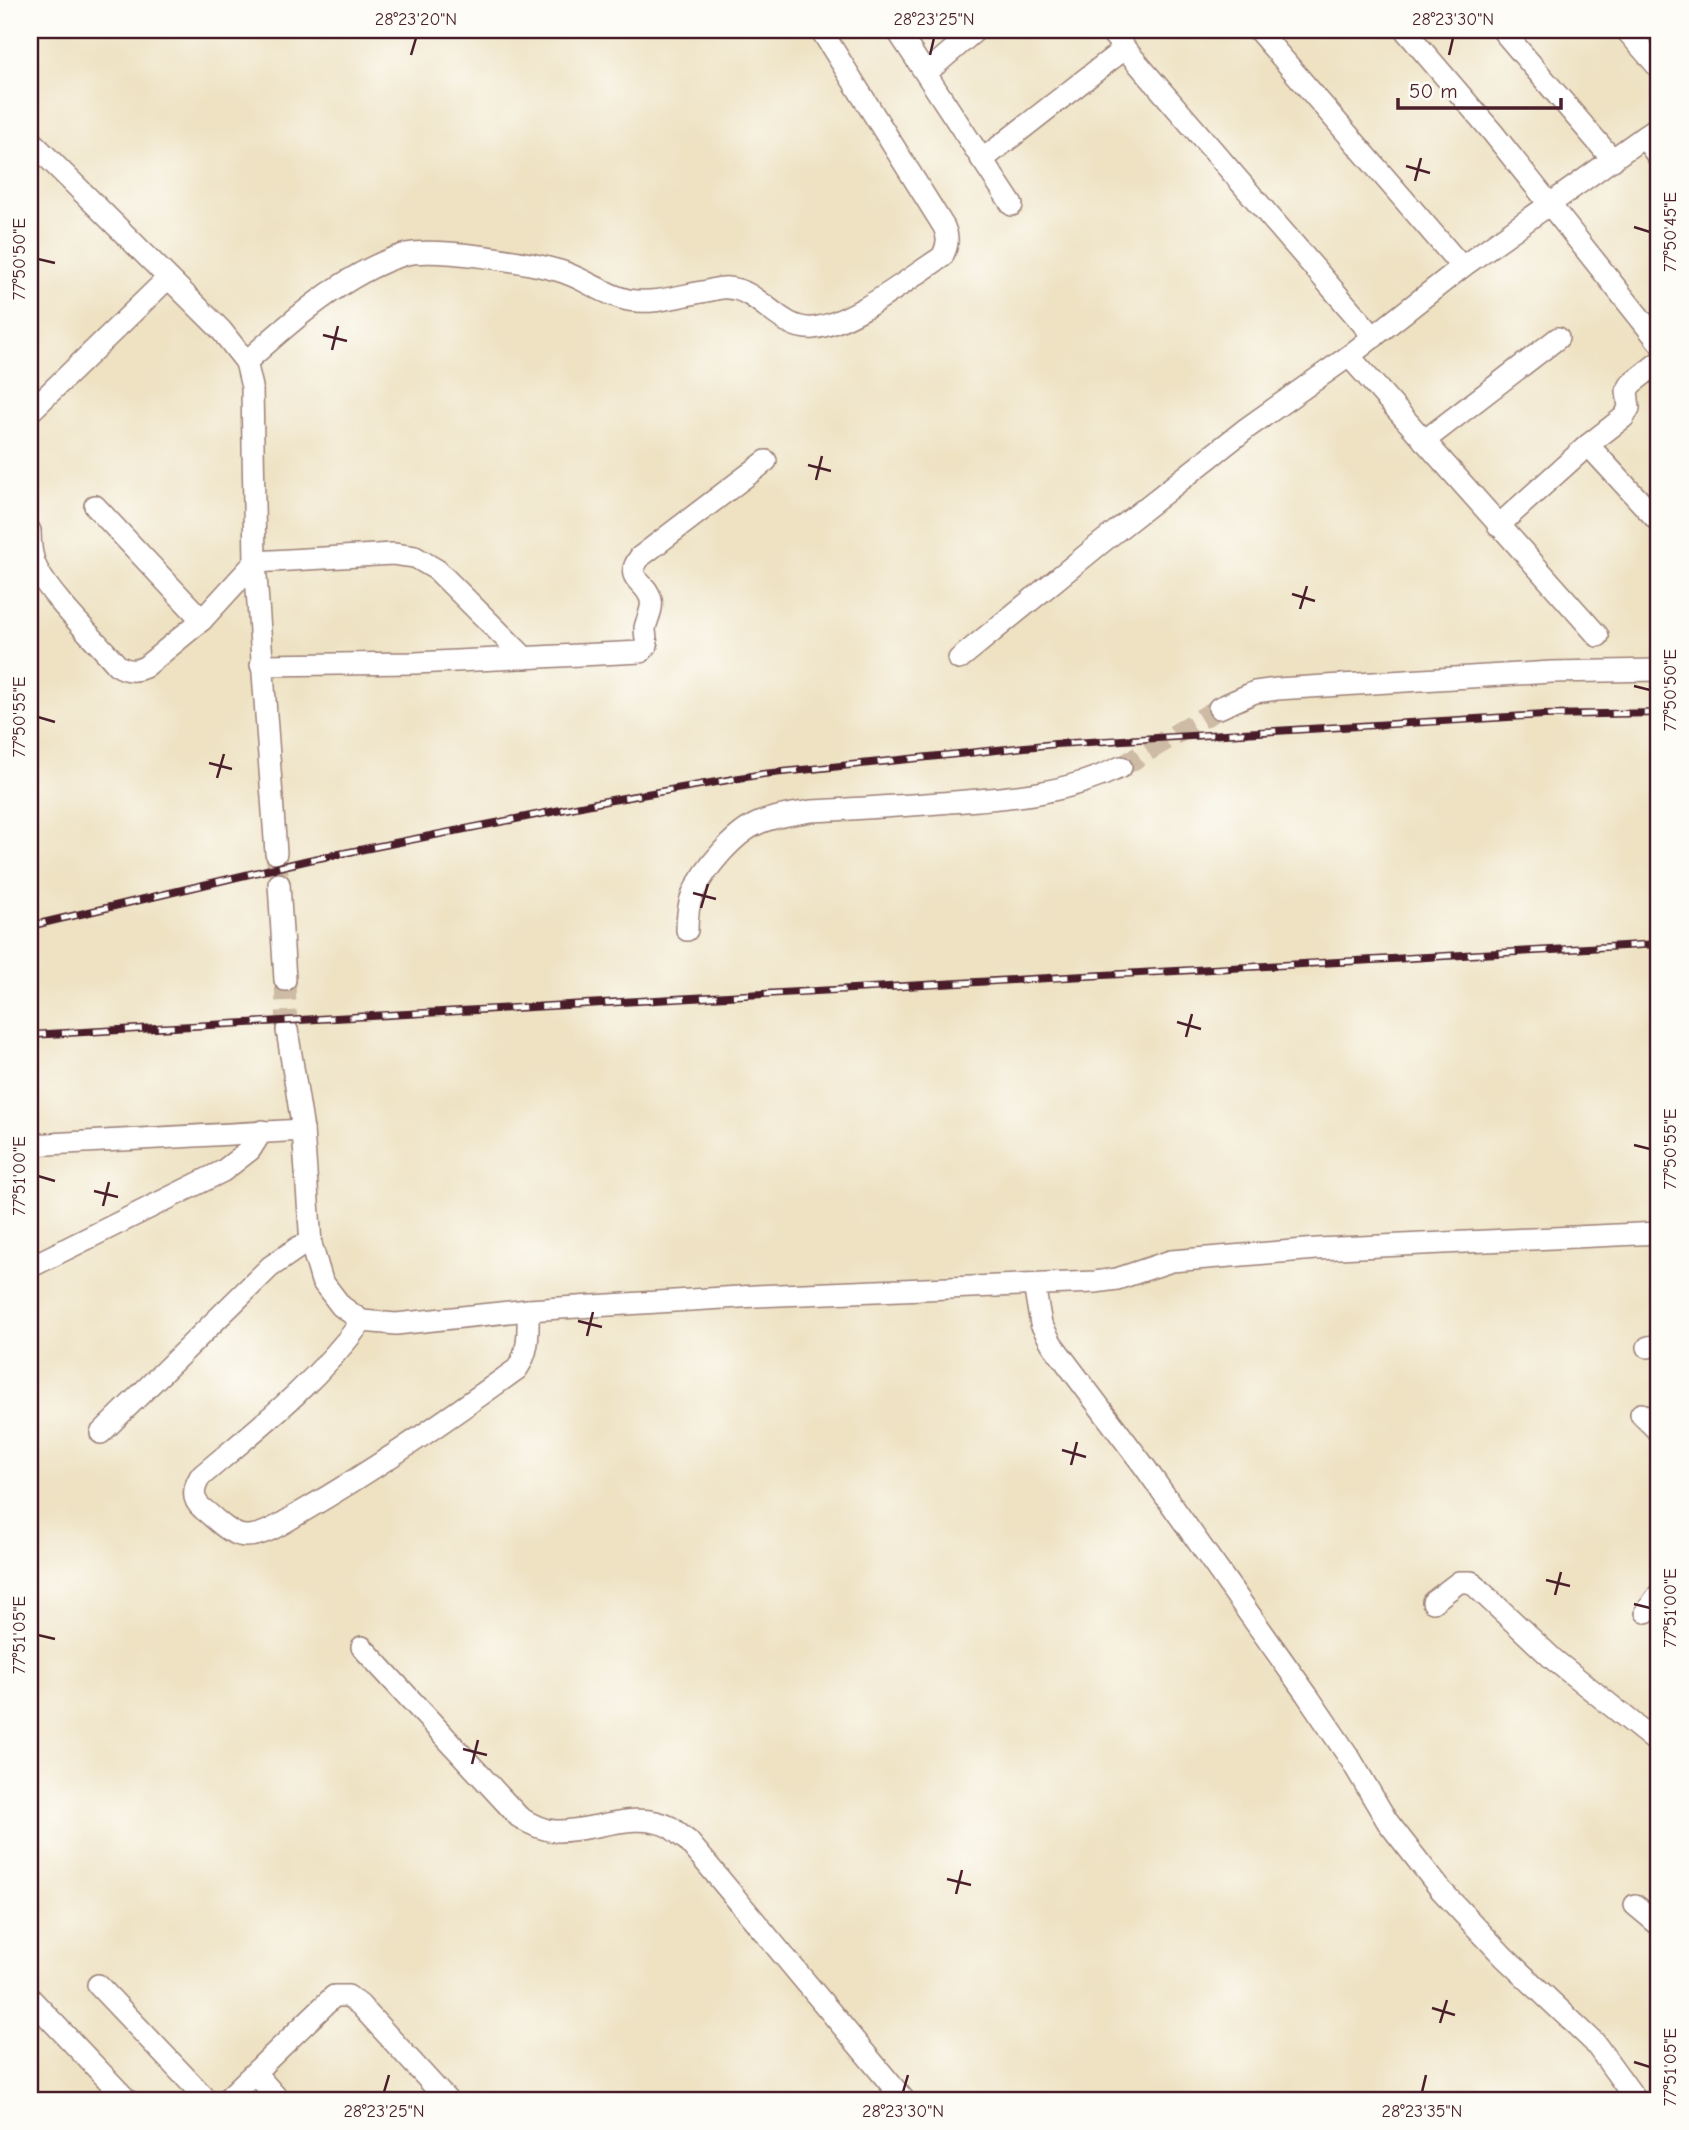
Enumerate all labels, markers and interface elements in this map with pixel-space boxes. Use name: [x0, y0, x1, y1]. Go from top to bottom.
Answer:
text: 28°23'20"N: [375, 9, 457, 30]
text: 28°23'25"N: [893, 9, 975, 30]
text: 28°23'30"N: [1412, 9, 1494, 30]
scale bar: [1398, 66, 1561, 110]
text: 50 m: [1409, 79, 1458, 103]
text: 77°50'45"E: [1660, 192, 1681, 272]
text: 77°50'50"E: [9, 218, 30, 300]
text: 77°50'50"E: [1660, 649, 1681, 731]
text: 77°50'55"E: [9, 676, 30, 758]
text: 77°50'55"E: [1660, 1108, 1681, 1190]
text: 77°51'00"E: [9, 1136, 30, 1216]
text: 77°51'00"E: [1660, 1568, 1681, 1648]
text: 77°51'05"E: [9, 1596, 30, 1674]
text: 77°51'05"E: [1660, 2028, 1681, 2106]
text: 28°23'25"N: [343, 2101, 425, 2122]
text: 28°23'30"N: [862, 2101, 944, 2122]
text: 28°23'35"N: [1382, 2101, 1462, 2122]

